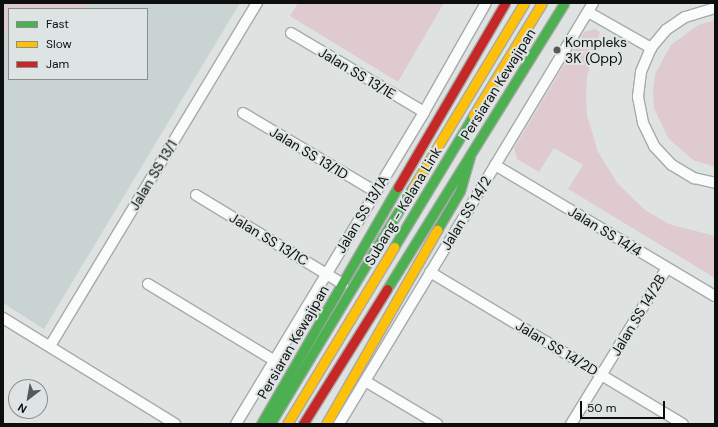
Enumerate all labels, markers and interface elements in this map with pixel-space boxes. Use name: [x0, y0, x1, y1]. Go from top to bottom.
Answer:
legend: [8, 8, 148, 80]
text: Fast: [46, 16, 69, 32]
street label: Persiaran Kewajipan: [457, 25, 539, 143]
place label: Kompleks 3K (Opp): [565, 34, 627, 66]
text: Slow: [46, 36, 72, 52]
street label: Jalan SS 13/1E: [315, 43, 399, 103]
marker: Kompleks 3K (Opp): [552, 45, 562, 55]
text: Jam: [46, 56, 69, 72]
street label: Jalan SS 13/1D: [267, 123, 351, 183]
street label: Jalan SS 13/1: [125, 137, 181, 213]
street label: Subang - Kelana Link: [361, 144, 445, 268]
street label: Jalan SS 13/1A: [332, 172, 392, 256]
street label: Jalan SS 14/2: [437, 173, 495, 253]
street label: Jalan SS 14/4: [565, 202, 645, 260]
street label: Jalan SS 13/1C: [227, 209, 311, 269]
street label: Jalan SS 14/2B: [607, 271, 669, 359]
street label: Persiaran Kewajipan: [254, 282, 332, 402]
street label: Jalan SS 14/2D: [513, 317, 601, 379]
north arrow: [8, 379, 48, 419]
scale bar: [582, 393, 667, 419]
text: N: [15, 400, 29, 416]
text: 50 m: [587, 400, 616, 416]

